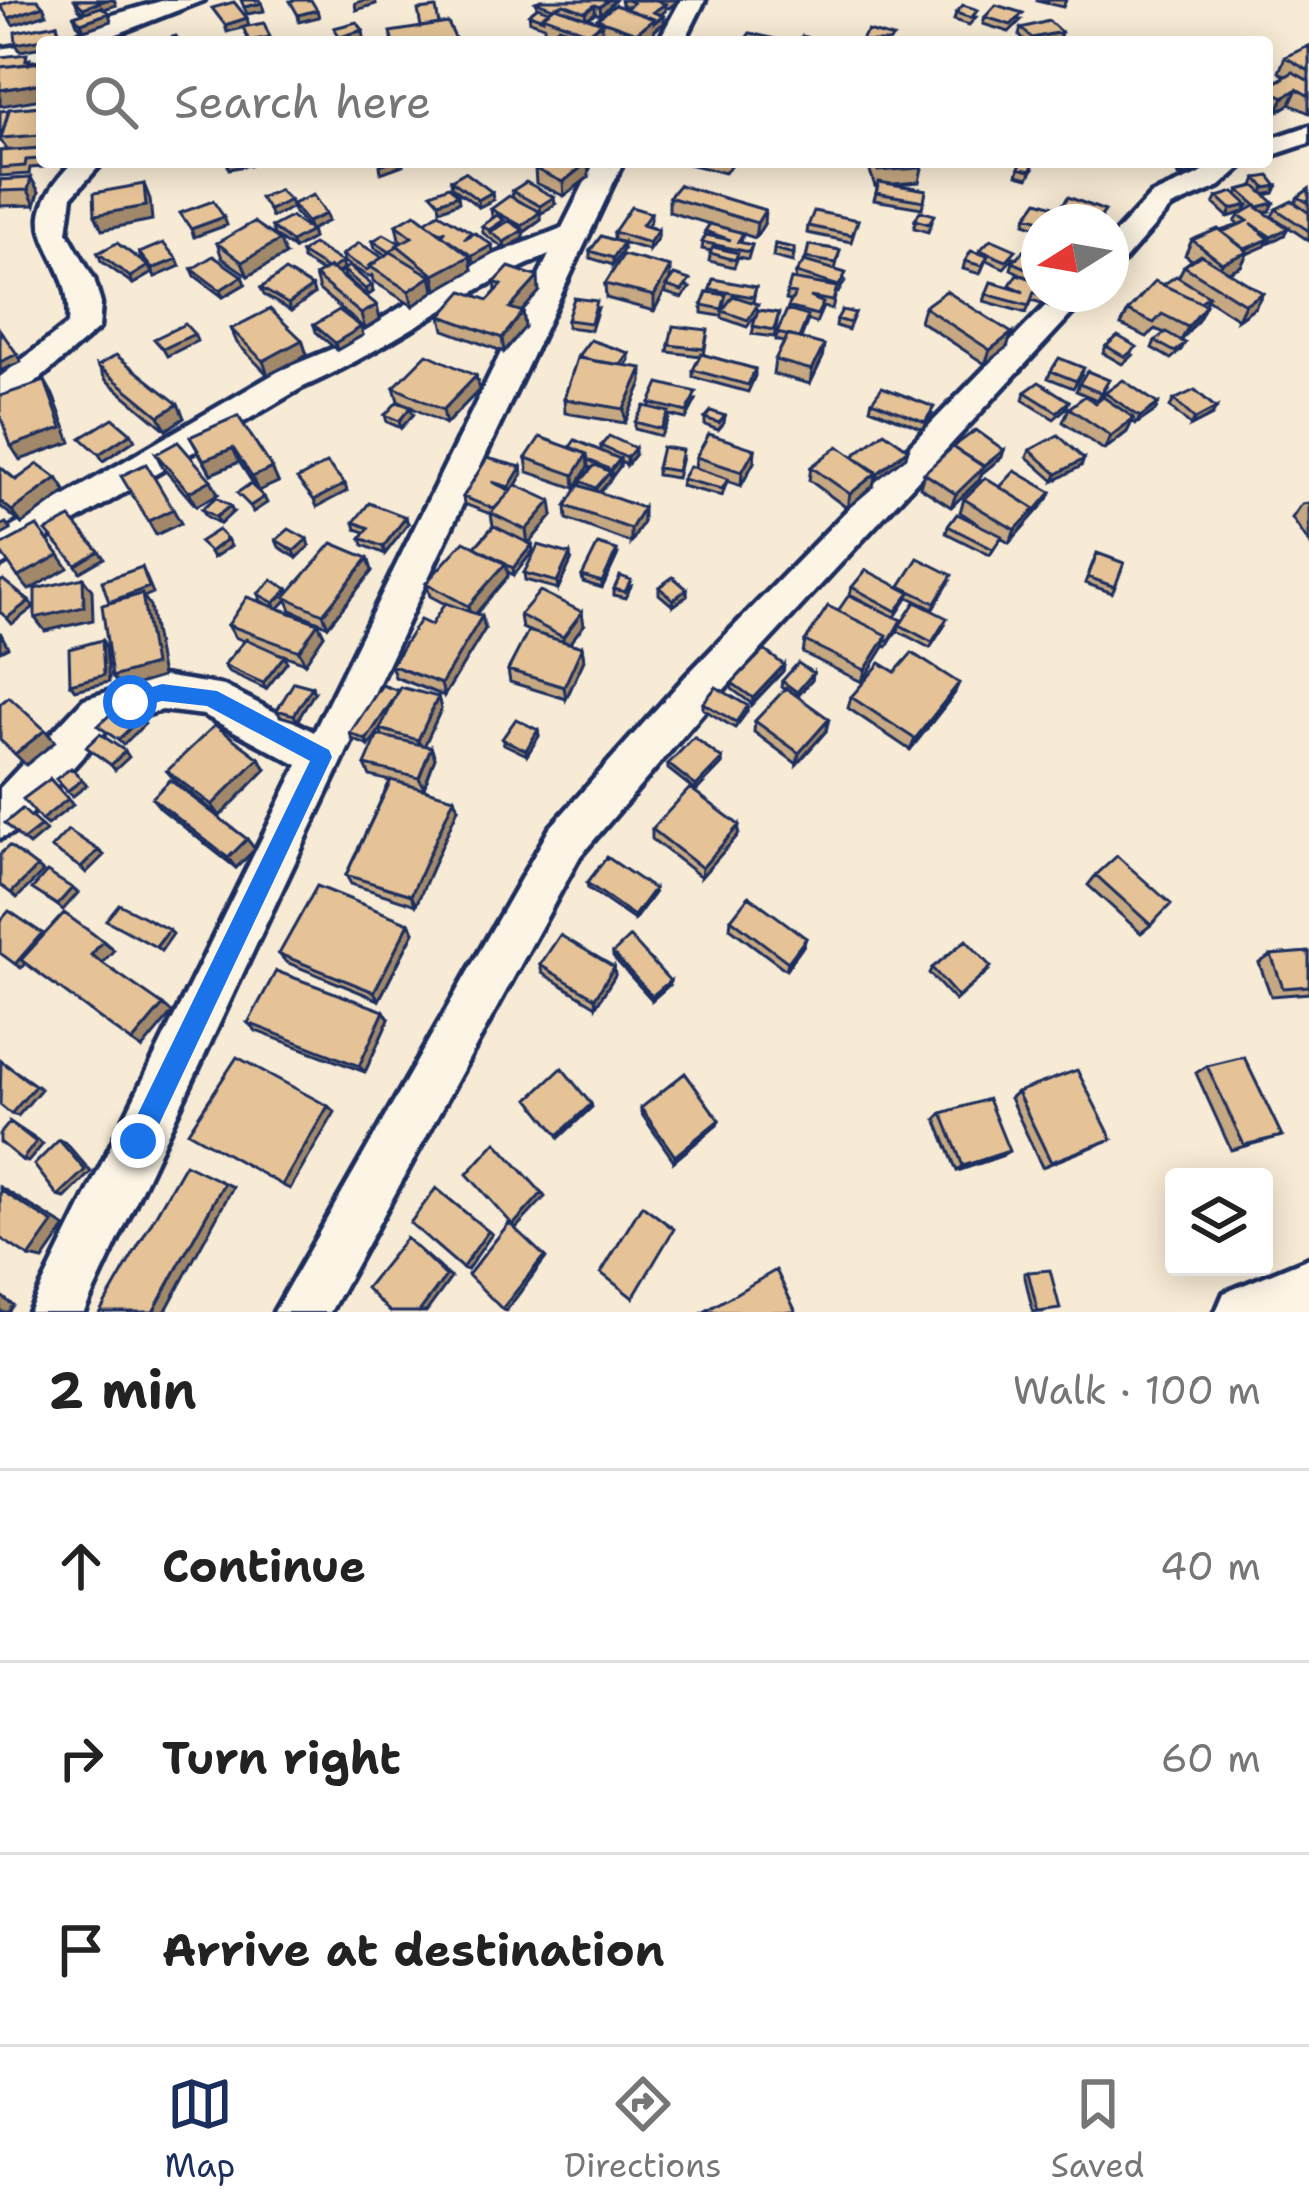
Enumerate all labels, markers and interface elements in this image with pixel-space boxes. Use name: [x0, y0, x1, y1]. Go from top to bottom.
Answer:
search box: [36, 36, 1273, 168]
icon: search: [78, 69, 144, 135]
text: Search here: [174, 72, 431, 132]
north arrow: [1021, 204, 1129, 312]
route start: [103, 675, 157, 729]
route end: [111, 1114, 165, 1168]
map controls: [1165, 1168, 1273, 1276]
button: layers: [1165, 1168, 1273, 1276]
text: 2 min: [48, 1356, 197, 1424]
text: Walk · 100 m: [1013, 1364, 1261, 1416]
icon: ahead: [48, 1533, 114, 1599]
text: Continue: [162, 1536, 366, 1596]
text: 40 m: [1160, 1540, 1261, 1592]
icon: right: [48, 1725, 114, 1791]
text: Turn right: [162, 1728, 401, 1788]
text: 60 m: [1161, 1732, 1261, 1784]
icon: arrive: [48, 1917, 114, 1983]
text: Arrive at destination: [162, 1920, 665, 1980]
tab: Map: [165, 2071, 235, 2188]
tab: Directions: [564, 2071, 722, 2188]
tab: Saved: [1051, 2071, 1144, 2188]

